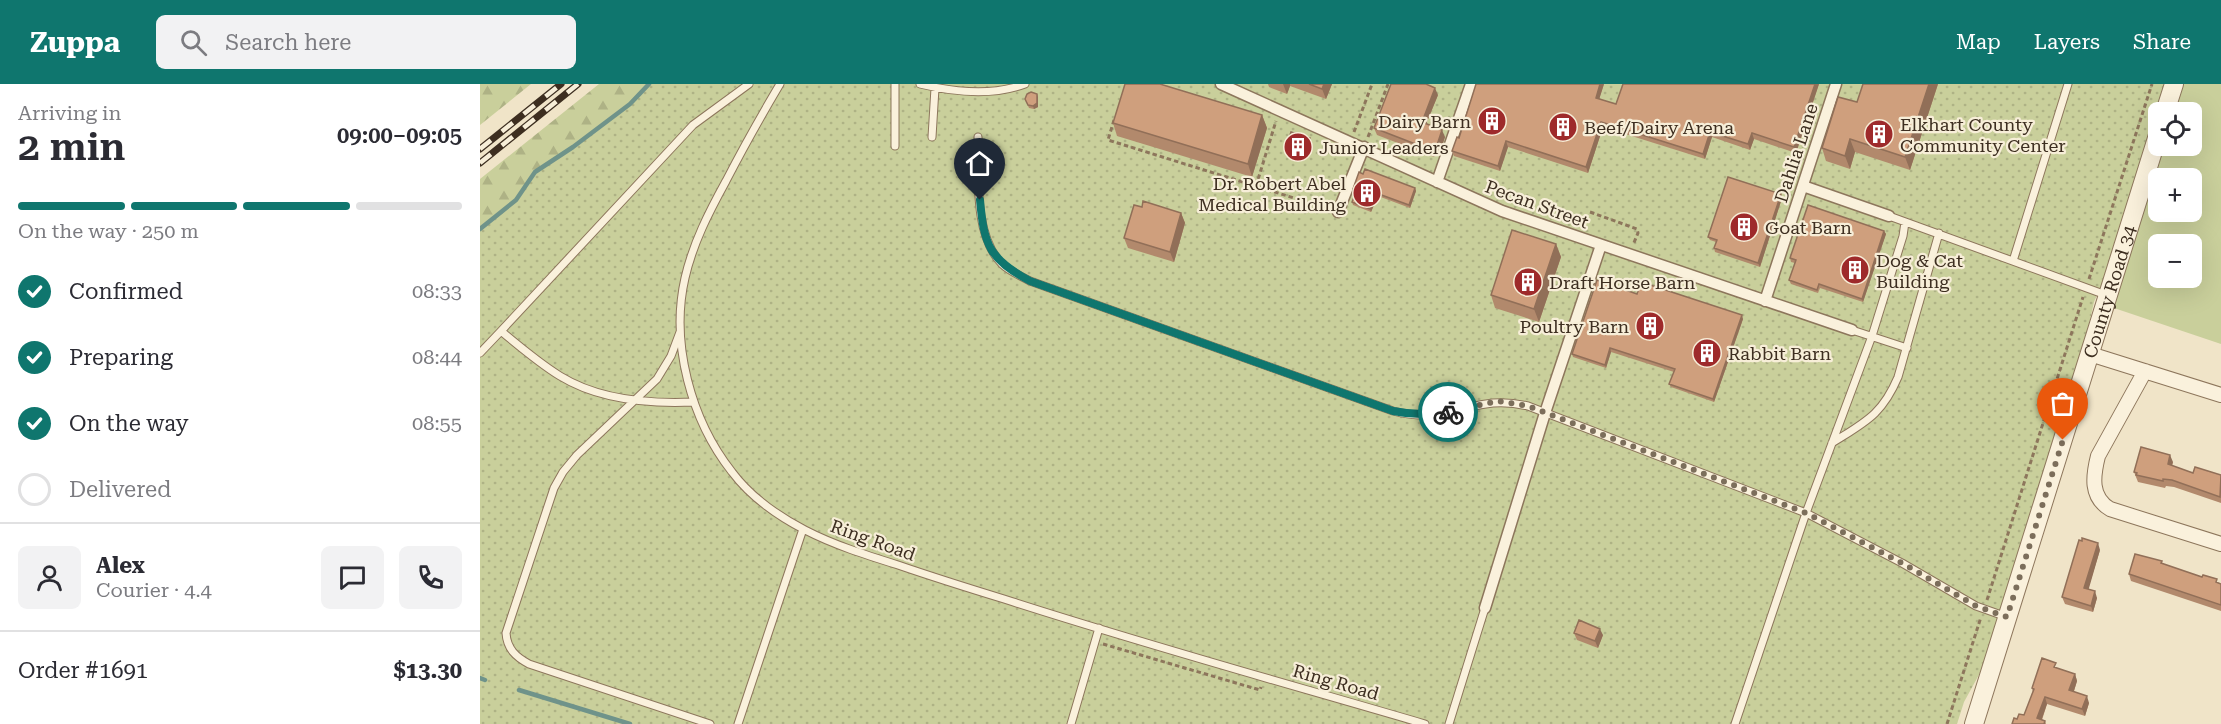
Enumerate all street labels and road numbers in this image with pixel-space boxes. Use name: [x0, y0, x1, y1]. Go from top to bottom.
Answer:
street label: Dahlia Lane: [1770, 101, 1822, 205]
street label: Pecan Street: [1482, 176, 1592, 233]
street label: County Road 34: [2078, 223, 2140, 361]
street label: Ring Road: [828, 515, 919, 565]
street label: Ring Road: [1290, 660, 1382, 704]

